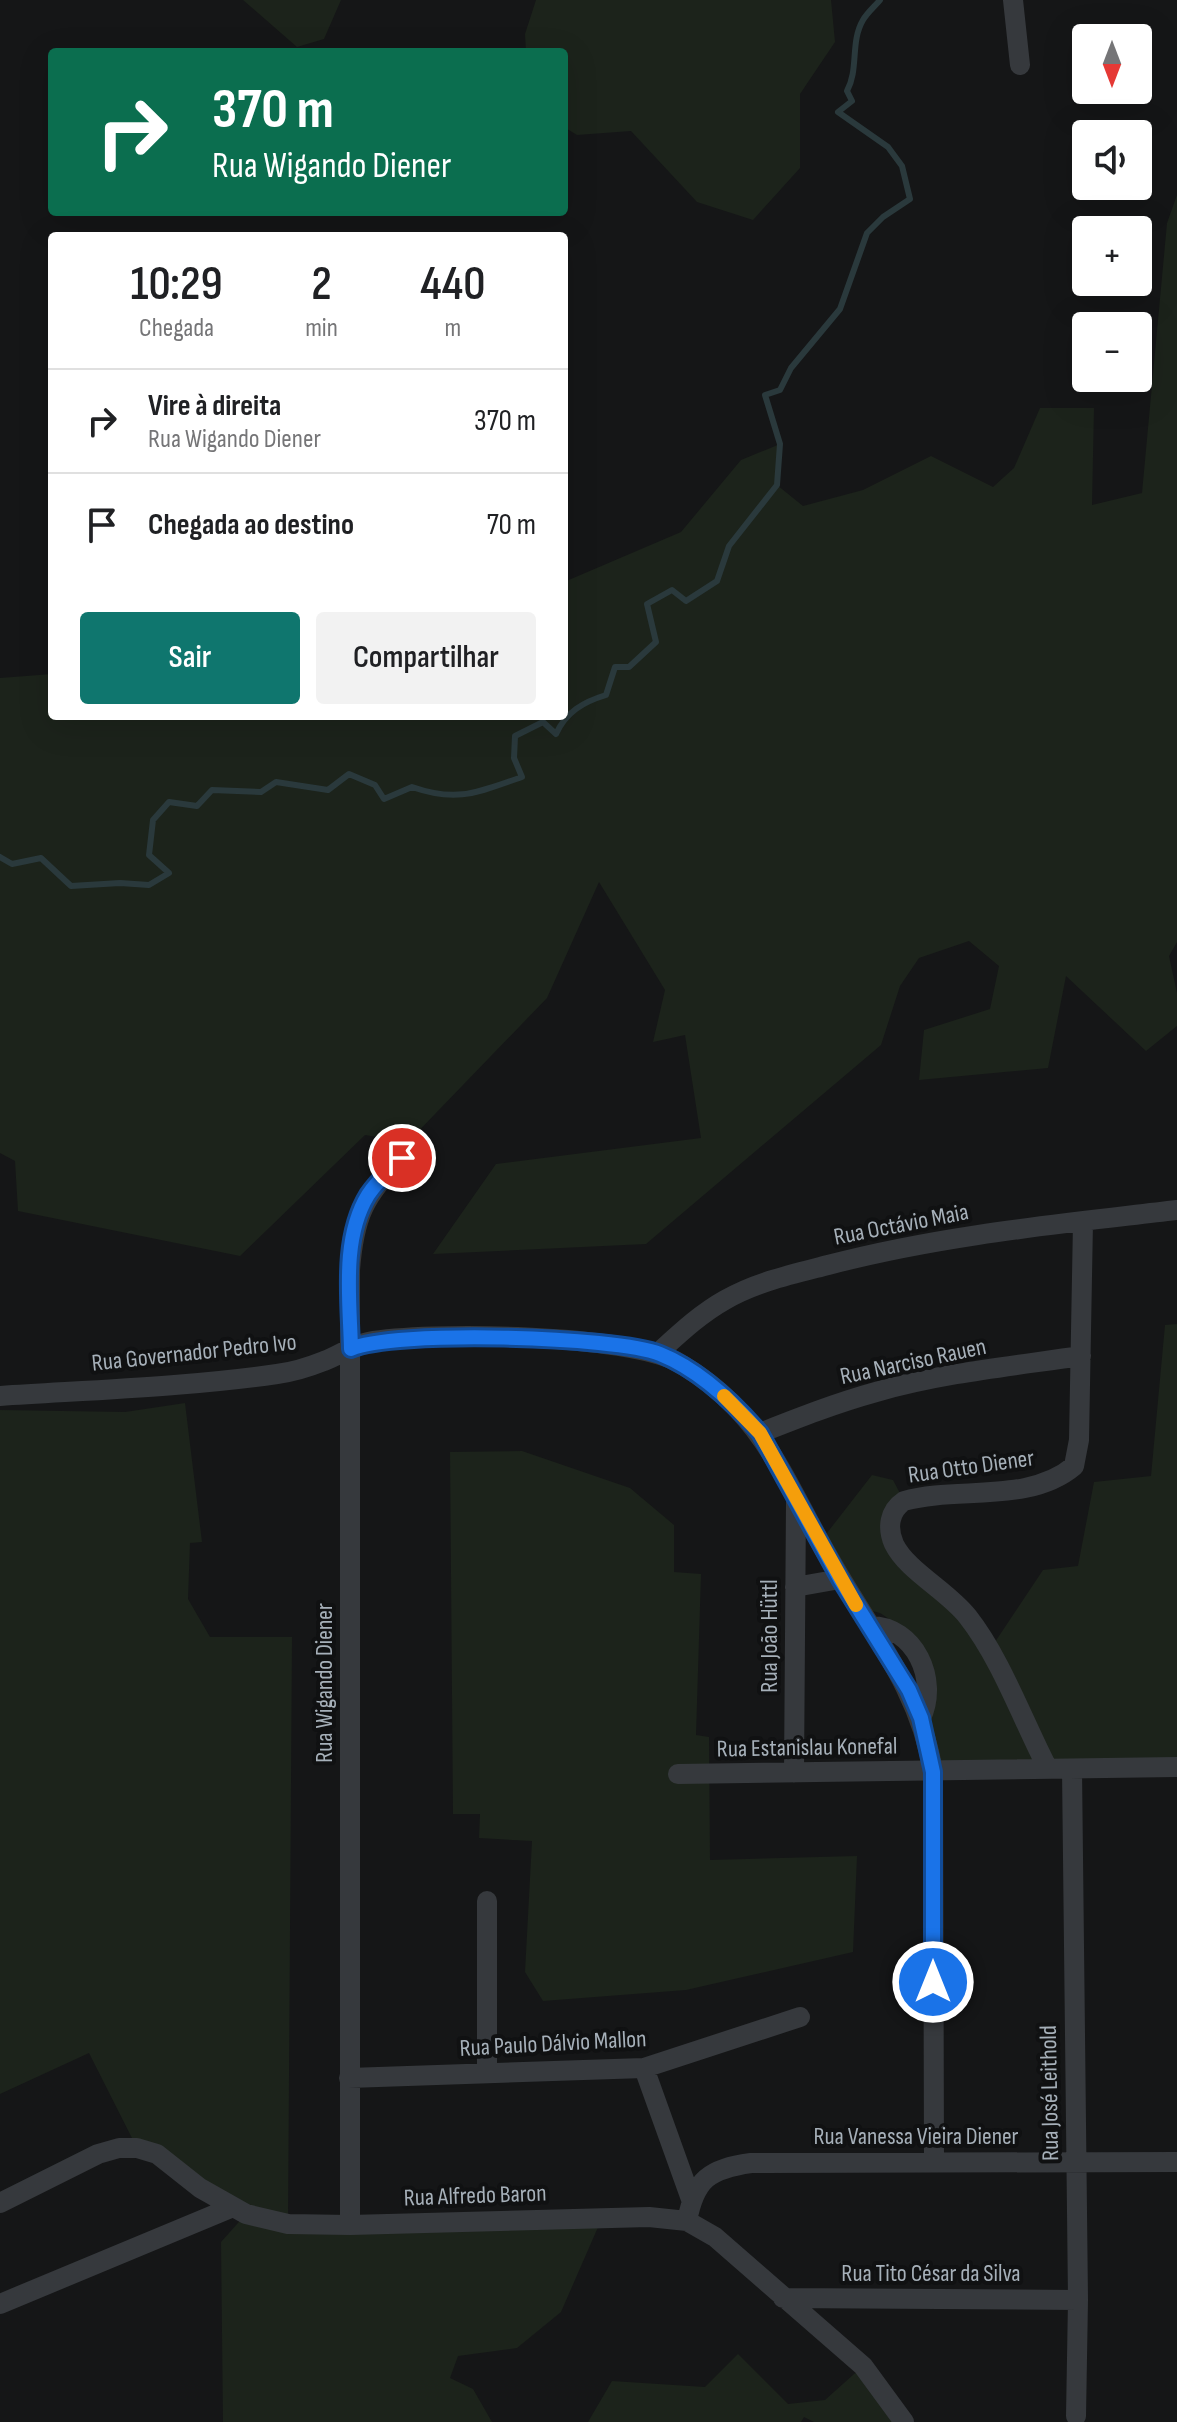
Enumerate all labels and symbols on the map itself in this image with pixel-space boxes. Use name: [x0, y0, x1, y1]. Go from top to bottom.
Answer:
north arrow: [1072, 24, 1152, 104]
pin: [368, 1124, 436, 1192]
street label: Rua Octávio Maia: [831, 1197, 971, 1252]
street label: Rua Governador Pedro Ivo: [90, 1327, 298, 1378]
street label: Rua Narciso Rauen: [837, 1332, 989, 1391]
street label: Rua Otto Diener: [906, 1443, 1036, 1490]
street label: Rua João Hüttl: [755, 1579, 784, 1693]
street label: Rua Wigando Diener: [310, 1603, 339, 1763]
street label: Rua Estanislau Konefal: [716, 1731, 898, 1764]
position arrow: [891, 1940, 975, 2024]
street label: Rua Paulo Dálvio Mallon: [459, 2024, 647, 2063]
street label: Rua José Leithold: [1034, 2025, 1065, 2161]
street label: Rua Vanessa Vieira Diener: [814, 2122, 1019, 2151]
street label: Rua Alfredo Baron: [403, 2179, 547, 2212]
street label: Rua Tito César da Silva: [841, 2259, 1021, 2288]

